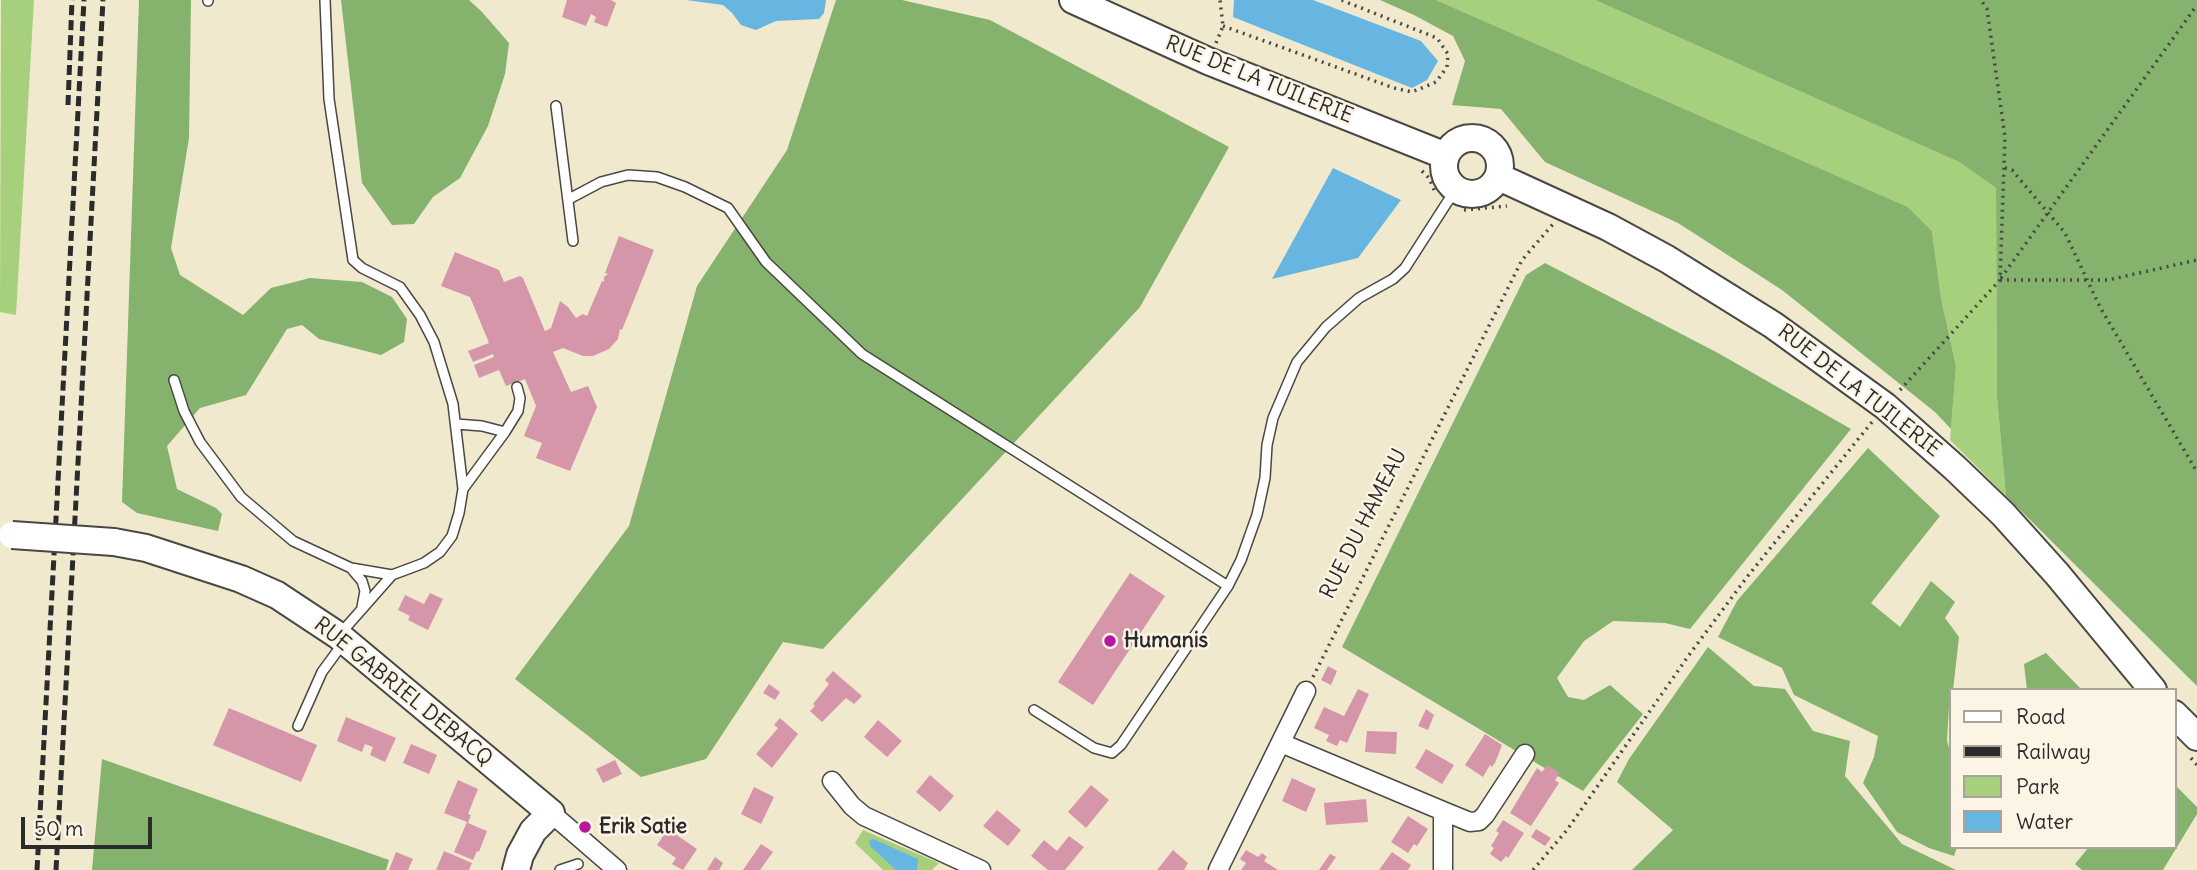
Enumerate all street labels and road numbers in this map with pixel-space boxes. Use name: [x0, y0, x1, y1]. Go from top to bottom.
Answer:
street label: RUE DE LA TUILERIE: [1161, 31, 1357, 129]
street label: RUE DE LA TUILERIE: [1772, 319, 1946, 463]
street label: RUE DU HAMEAU: [1315, 445, 1413, 603]
street label: RUE GABRIEL DEBACQ: [309, 612, 497, 772]

